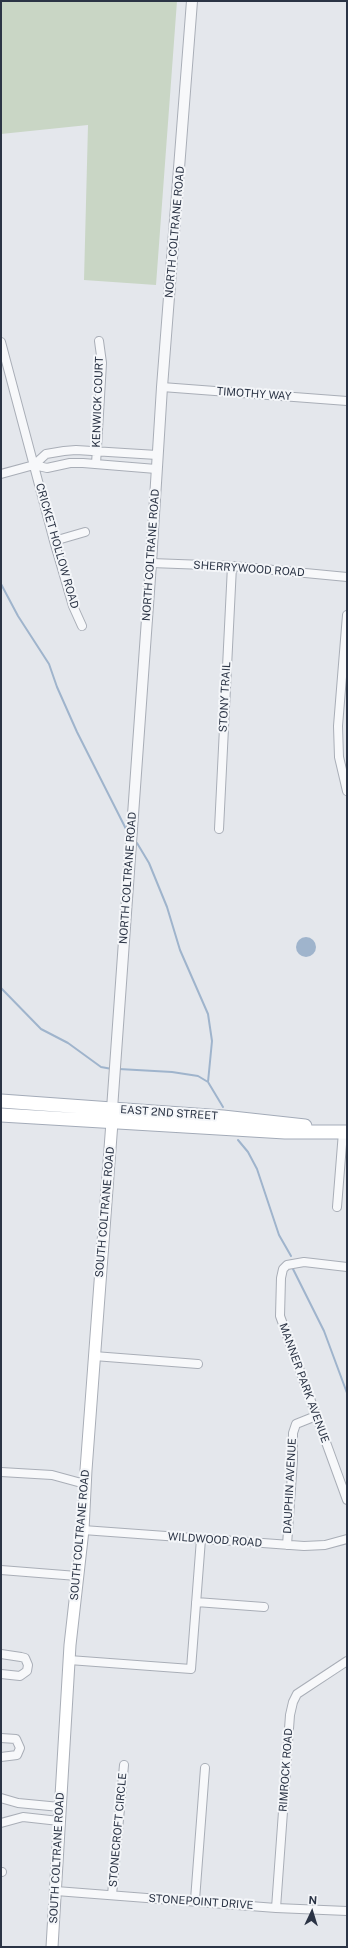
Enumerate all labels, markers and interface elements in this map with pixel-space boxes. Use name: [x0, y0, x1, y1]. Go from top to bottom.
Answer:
street label: NORTH COLTRANE ROAD: [163, 165, 187, 299]
street label: KENWICK COURT: [90, 356, 106, 448]
street label: TIMOTHY WAY: [216, 385, 292, 403]
street label: CRICKET HOLLOW ROAD: [33, 482, 81, 610]
street label: NORTH COLTRANE ROAD: [140, 489, 162, 621]
street label: SHERRYWOOD ROAD: [193, 559, 305, 579]
street label: STONY TRAIL: [217, 661, 233, 733]
street label: NORTH COLTRANE ROAD: [117, 812, 139, 944]
street label: EAST 2ND STREET: [120, 1103, 218, 1123]
street label: SOUTH COLTRANE ROAD: [93, 1146, 117, 1278]
street label: MANNER PARK AVENUE: [276, 1321, 332, 1445]
street label: DAUPHIN AVENUE: [281, 1438, 299, 1534]
street label: SOUTH COLTRANE ROAD: [68, 1469, 92, 1601]
street label: WILDWOOD ROAD: [167, 1530, 263, 1550]
street label: RIMROCK ROAD: [276, 1728, 296, 1812]
street label: STONECROFT CIRCLE: [106, 1772, 130, 1888]
street label: SOUTH COLTRANE ROAD: [47, 1792, 67, 1924]
street label: STONEPOINT DRIVE: [148, 1892, 254, 1912]
north arrow: [292, 1892, 332, 1932]
text: N: [308, 1894, 318, 1906]

